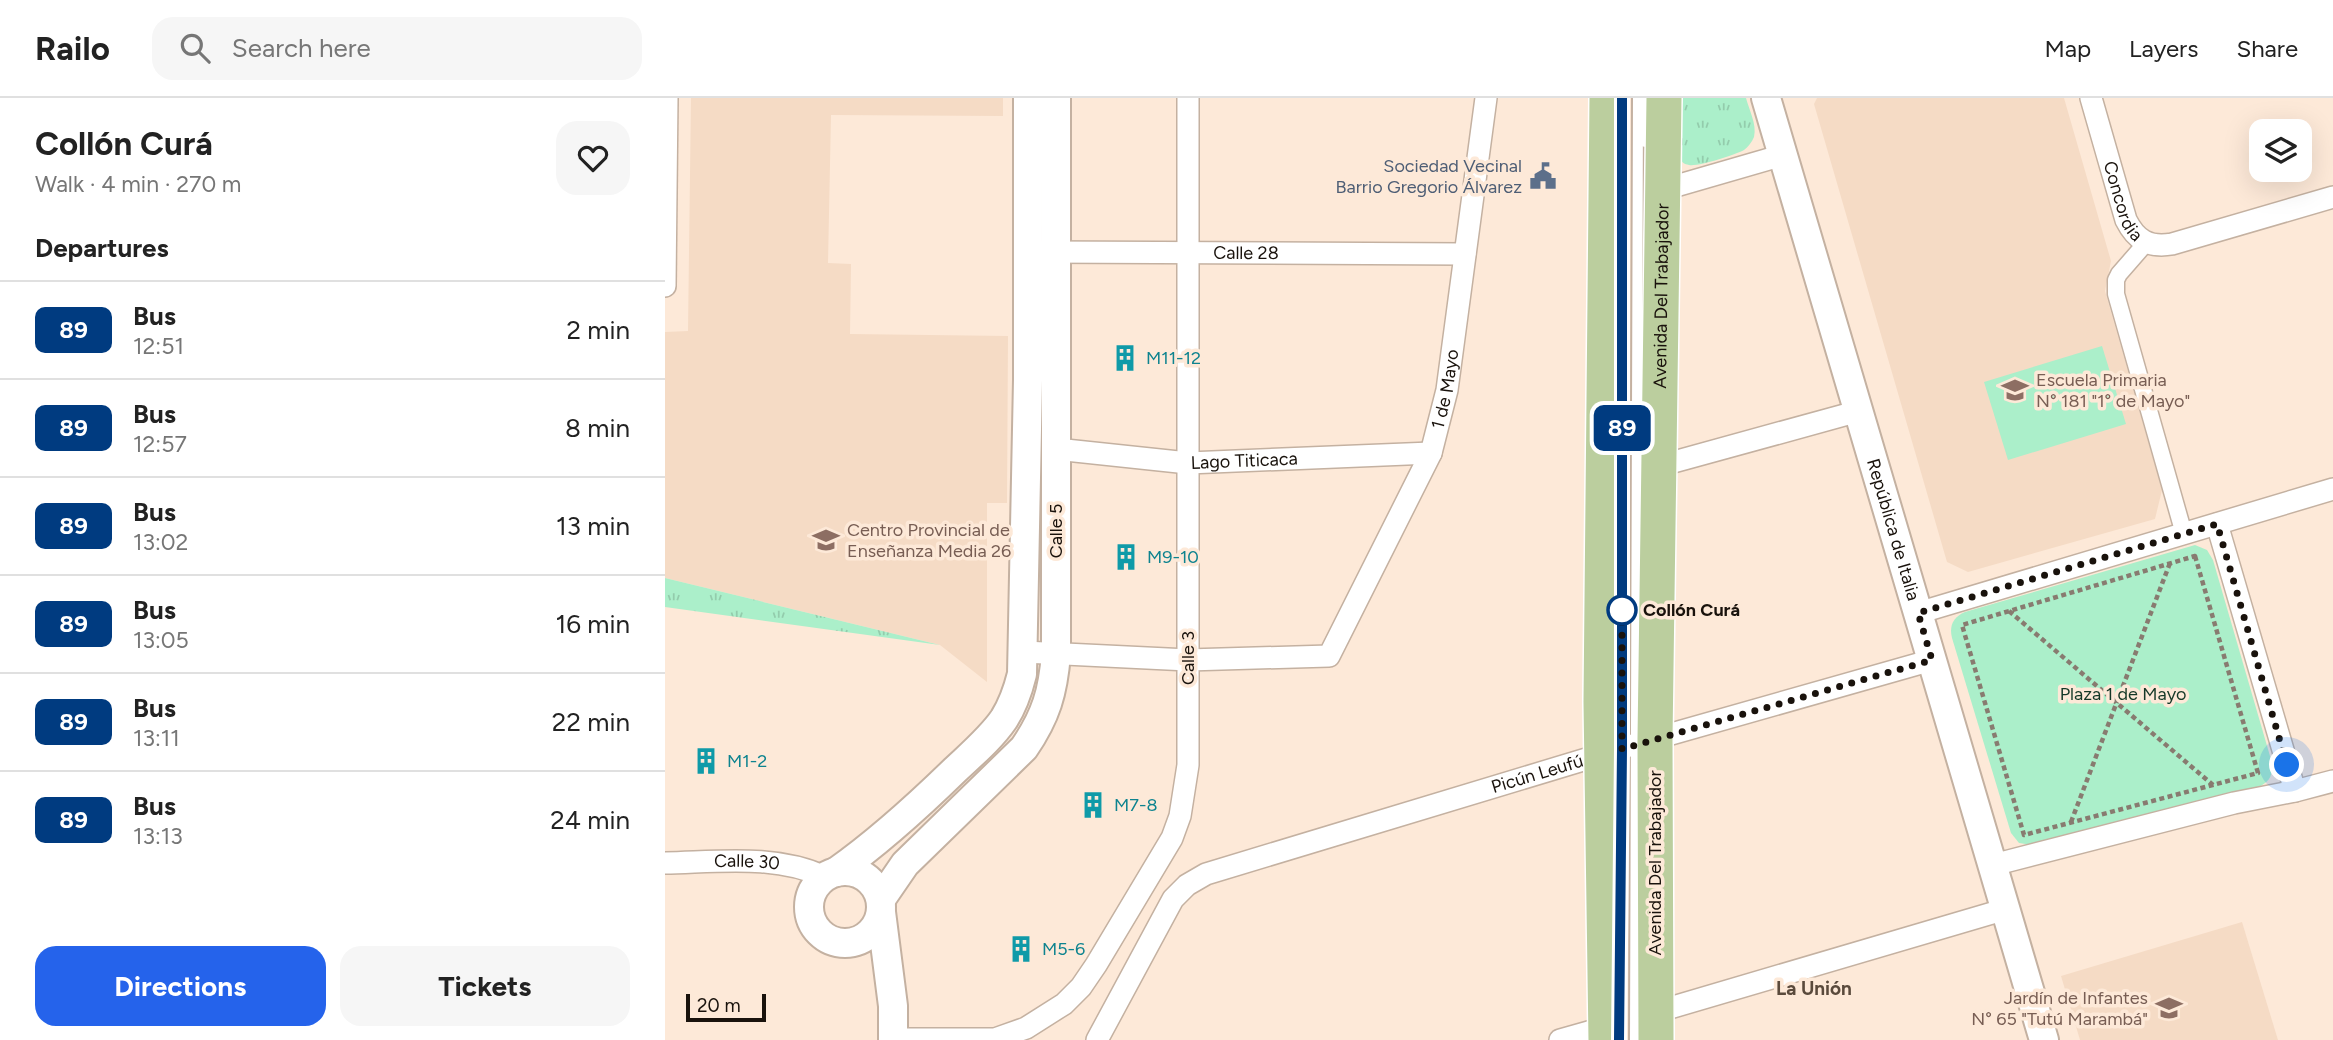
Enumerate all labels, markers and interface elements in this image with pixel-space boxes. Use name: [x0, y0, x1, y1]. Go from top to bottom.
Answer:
search box: [152, 17, 642, 80]
text: Railo: [35, 29, 110, 68]
icon: search: [176, 29, 214, 67]
text: Search here: [232, 32, 371, 64]
text: Map: [2044, 34, 2091, 63]
text: Layers: [2129, 34, 2198, 63]
text: Share: [2236, 34, 2298, 63]
map controls: [2249, 119, 2312, 182]
button: layers: [2249, 119, 2312, 182]
button: heart: [556, 121, 630, 195]
text: Collón Curá: [35, 124, 213, 163]
place label: Sociedad Vecinal Barrio Gregorio Álvarez: [1336, 155, 1522, 198]
street label: Concordia: [2099, 159, 2147, 246]
public building icon: Sociedad Vecinal Barrio Gregorio Álvarez: [1528, 161, 1558, 191]
text: Walk · 4 min · 270 m: [35, 170, 241, 198]
street label: Avenida Del Trabajador: [1649, 203, 1674, 389]
text: Departures: [35, 232, 169, 264]
street label: Calle 28: [1213, 242, 1279, 264]
text: Bus: [133, 300, 176, 332]
text: 2 min: [566, 314, 630, 346]
text: 89: [59, 315, 88, 344]
text: 12:51: [133, 332, 184, 360]
building icon: M11-12: [1110, 343, 1140, 373]
place label: M11-12: [1146, 347, 1201, 369]
street label: 1 de Mayo: [1427, 348, 1463, 431]
place label: Escuela Primaria N° 181 "1° de Mayo": [2036, 369, 2190, 412]
school or university icon: Escuela Primaria N° 181 "1° de Mayo": [2000, 375, 2030, 405]
text: Bus: [133, 398, 176, 430]
line badge: 89: [1591, 405, 1653, 451]
text: 8 min: [565, 412, 630, 444]
text: 89: [59, 413, 88, 442]
text: 89: [1608, 413, 1636, 442]
text: 12:57: [133, 430, 187, 458]
street label: Lago Titicaca: [1190, 447, 1298, 474]
street label: República de Italia: [1862, 456, 1925, 603]
text: Bus: [133, 496, 176, 528]
street label: Calle 5: [1045, 504, 1067, 558]
text: 13 min: [556, 510, 630, 542]
text: 89: [59, 511, 88, 540]
place label: Centro Provincial de Enseñanza Media 26: [847, 519, 1011, 562]
school or university icon: Centro Provincial de Enseñanza Media 26: [811, 525, 841, 555]
text: 13:02: [133, 528, 188, 556]
building icon: M9-10: [1111, 542, 1141, 572]
place label: M9-10: [1147, 546, 1199, 568]
text: Bus: [133, 594, 176, 626]
marker: Collón Curá: [1607, 595, 1637, 625]
place label: Collón Curá: [1643, 599, 1740, 621]
text: 16 min: [555, 608, 630, 640]
text: 89: [59, 609, 88, 638]
text: 13:05: [133, 626, 189, 654]
street label: Calle 3: [1177, 631, 1199, 685]
park label: Plaza 1 de Mayo: [2060, 683, 2186, 705]
text: Bus: [133, 692, 176, 724]
text: 22 min: [552, 706, 630, 738]
text: 89: [59, 707, 88, 736]
text: 13:11: [133, 724, 180, 752]
building icon: M1-2: [691, 746, 721, 776]
your location: [2269, 747, 2304, 782]
place label: M1-2: [727, 750, 767, 772]
street label: Picún Leufú: [1489, 750, 1586, 798]
street label: Avenida Del Trabajador: [1644, 770, 1666, 956]
text: Bus: [133, 790, 176, 822]
building icon: M7-8: [1078, 790, 1108, 820]
place label: M7-8: [1114, 794, 1157, 816]
text: 24 min: [550, 804, 630, 836]
text: 89: [59, 805, 88, 834]
text: 13:13: [133, 822, 183, 850]
street label: Calle 30: [714, 850, 781, 875]
building icon: M5-6: [1006, 934, 1036, 964]
place label: M5-6: [1042, 938, 1085, 960]
button: Directions: [35, 946, 326, 1026]
button: Tickets: [340, 946, 630, 1026]
district label: La Unión: [1776, 977, 1852, 1000]
place label: Jardín de Infantes N° 65 "Tutú Marambá": [1971, 987, 2148, 1030]
scale bar: [686, 991, 767, 1023]
school or university icon: Jardín de Infantes N° 65 "Tutú Marambá": [2154, 993, 2184, 1023]
text: 20 m: [697, 994, 741, 1017]

